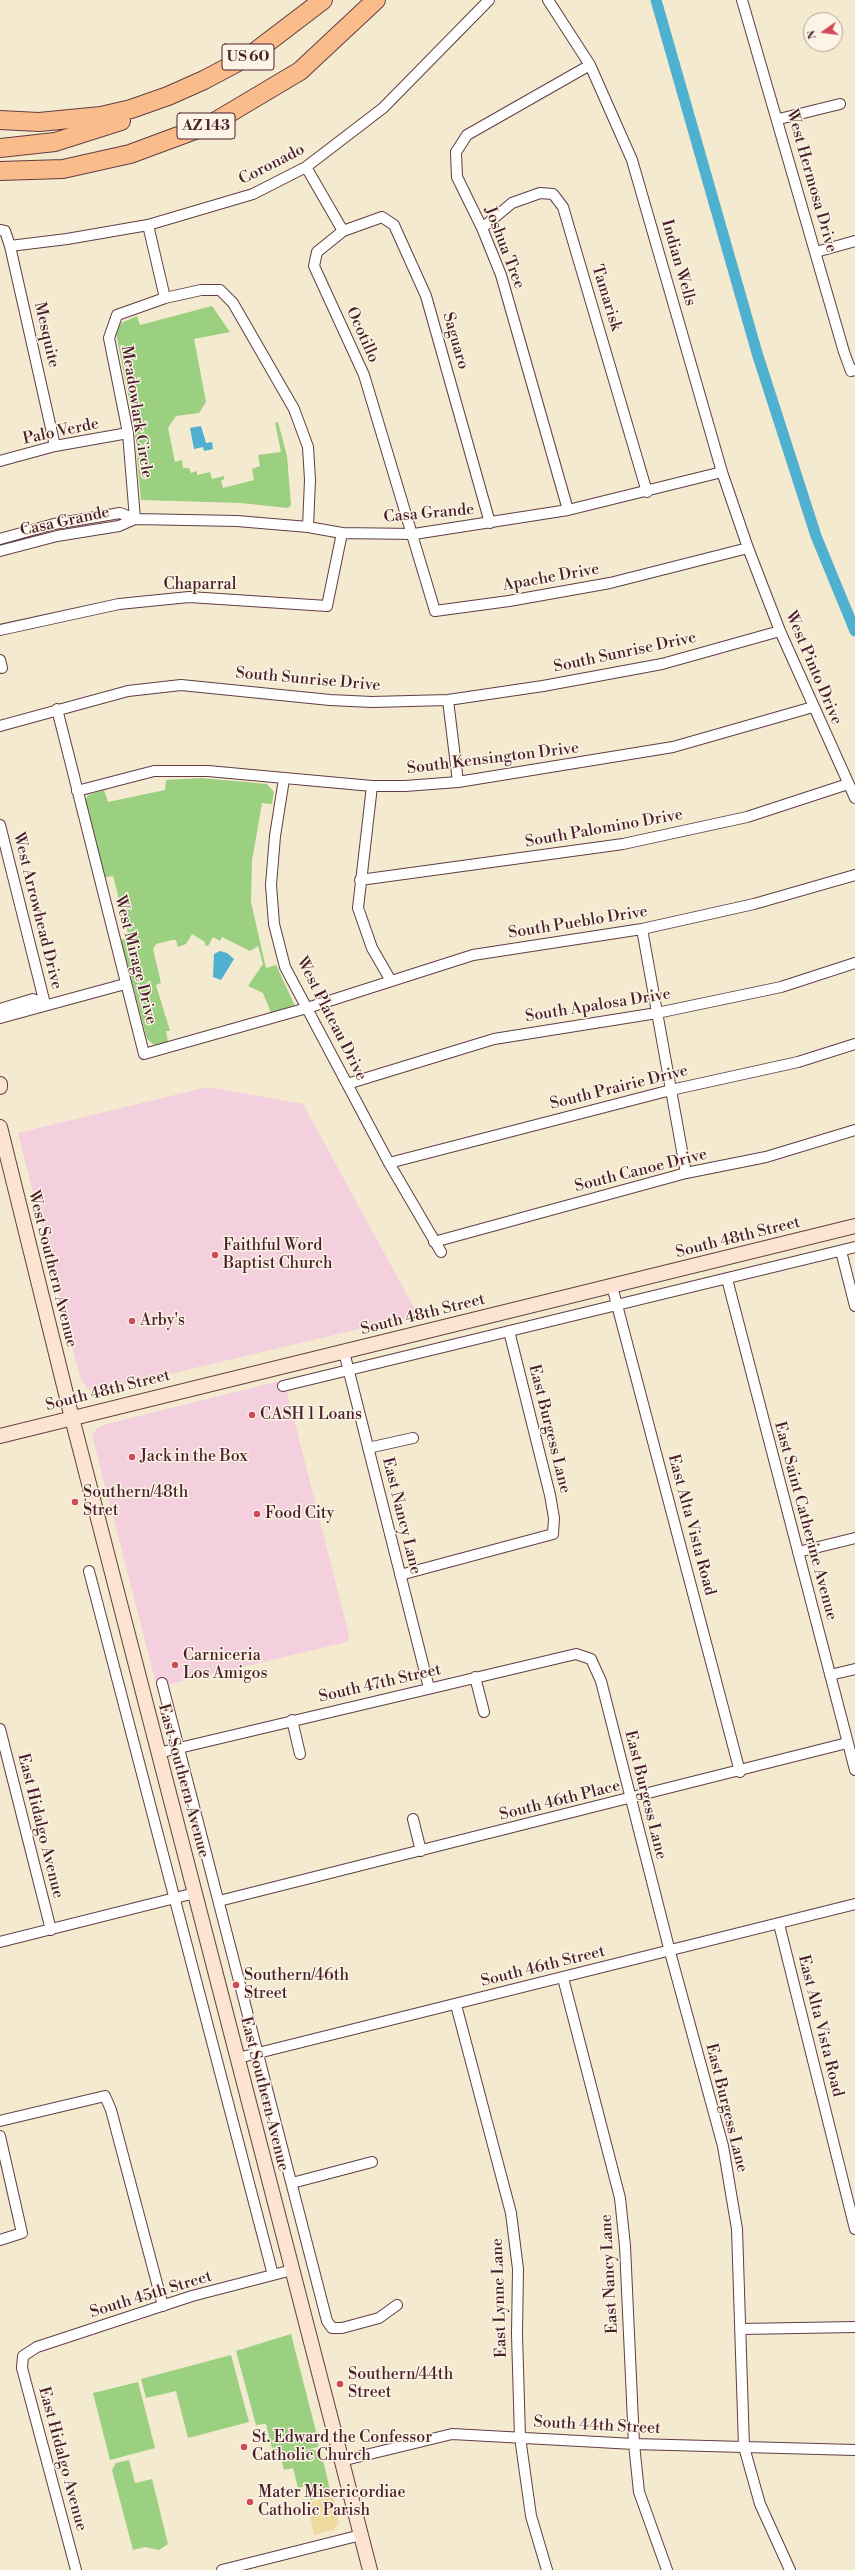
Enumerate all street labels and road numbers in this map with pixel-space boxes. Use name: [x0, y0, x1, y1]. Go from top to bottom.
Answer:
road number: US 60: [222, 44, 274, 70]
street label: West Hermosa Drive: [781, 107, 841, 255]
road number: AZ 143: [177, 113, 235, 139]
street label: Coronado: [236, 140, 308, 190]
street label: Joshua Tree: [480, 204, 528, 292]
street label: Indian Wells: [657, 218, 699, 308]
street label: Tamarisk: [587, 262, 625, 334]
street label: Mesquite: [29, 300, 63, 370]
street label: Ocotillo: [341, 304, 383, 366]
street label: Saguaro: [438, 310, 472, 372]
street label: Meadowlark Circle: [116, 344, 156, 480]
street label: Palo Verde: [21, 415, 101, 449]
street label: Casa Grande: [383, 500, 475, 528]
street label: Casa Grande: [19, 503, 111, 541]
street label: Apache Drive: [501, 560, 601, 596]
street label: Chaparral: [164, 575, 236, 595]
street label: West Pinto Drive: [780, 608, 846, 728]
street label: South Sunrise Drive: [552, 628, 698, 678]
street label: South Sunrise Drive: [235, 664, 381, 696]
street label: South Kensington Drive: [406, 739, 580, 779]
street label: South Palomino Drive: [524, 806, 684, 852]
street label: West Arrowhead Drive: [8, 831, 66, 991]
street label: West Mirage Drive: [110, 894, 160, 1026]
street label: South Pueblo Drive: [507, 902, 649, 944]
street label: West Plateau Drive: [292, 954, 370, 1084]
street label: South Apalosa Drive: [524, 985, 672, 1027]
street label: South Prairie Drive: [548, 1062, 690, 1114]
street label: South Canoe Drive: [573, 1145, 709, 1197]
street label: West Southern Avenue: [23, 1188, 81, 1350]
street label: South 48th Street: [674, 1213, 802, 1263]
street label: South 48th Street: [359, 1290, 487, 1340]
street label: East Burgess Lane: [524, 1363, 574, 1495]
street label: South 48th Street: [44, 1366, 172, 1416]
street label: East Saint Catherine Avenue: [769, 1419, 841, 1623]
street label: East Alta Vista Road: [663, 1452, 719, 1598]
street label: East Nancy Lane: [377, 1455, 425, 1577]
street label: South 47th Street: [317, 1661, 443, 1707]
street label: East Southern Avenue: [153, 1702, 213, 1860]
street label: East Burgess Lane: [620, 1729, 670, 1861]
street label: East Hidalgo Avenue: [13, 1752, 67, 1900]
street label: South 46th Place: [498, 1777, 622, 1825]
street label: South 46th Street: [479, 1942, 607, 1992]
street label: East Alta Vista Road: [793, 1953, 847, 2099]
street label: East Southern Avenue: [235, 2015, 293, 2173]
street label: East Burgess Lane: [701, 2042, 751, 2174]
street label: East Nancy Lane: [597, 2214, 623, 2334]
street label: East Lynne Lane: [488, 2238, 512, 2358]
street label: South 45th Street: [88, 2267, 214, 2323]
street label: East Hidalgo Avenue: [33, 2385, 91, 2533]
street label: South 44th Street: [533, 2413, 661, 2439]

